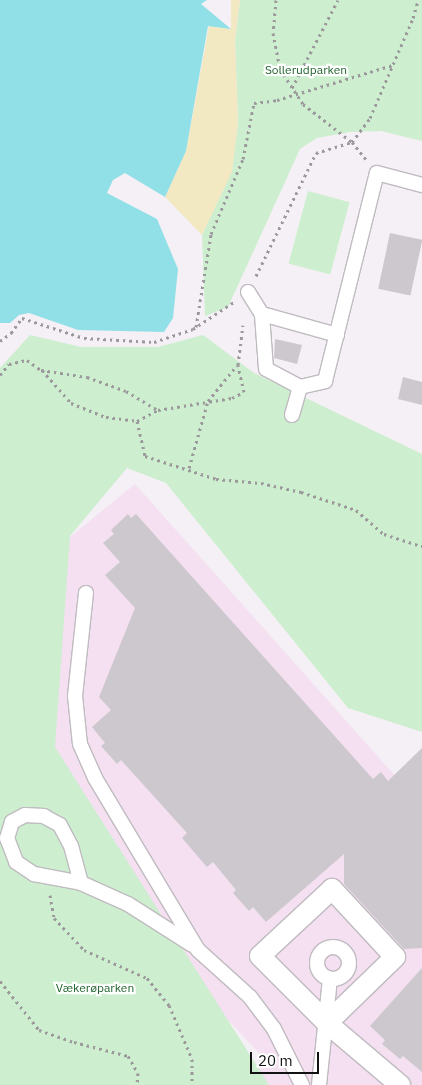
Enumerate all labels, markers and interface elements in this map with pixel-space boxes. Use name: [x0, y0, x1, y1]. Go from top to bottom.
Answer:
park label: Sollerudparken: [265, 63, 347, 77]
park label: Vækerøparken: [56, 981, 134, 995]
scale bar: [252, 1042, 321, 1074]
text: 20 m: [258, 1051, 293, 1070]

